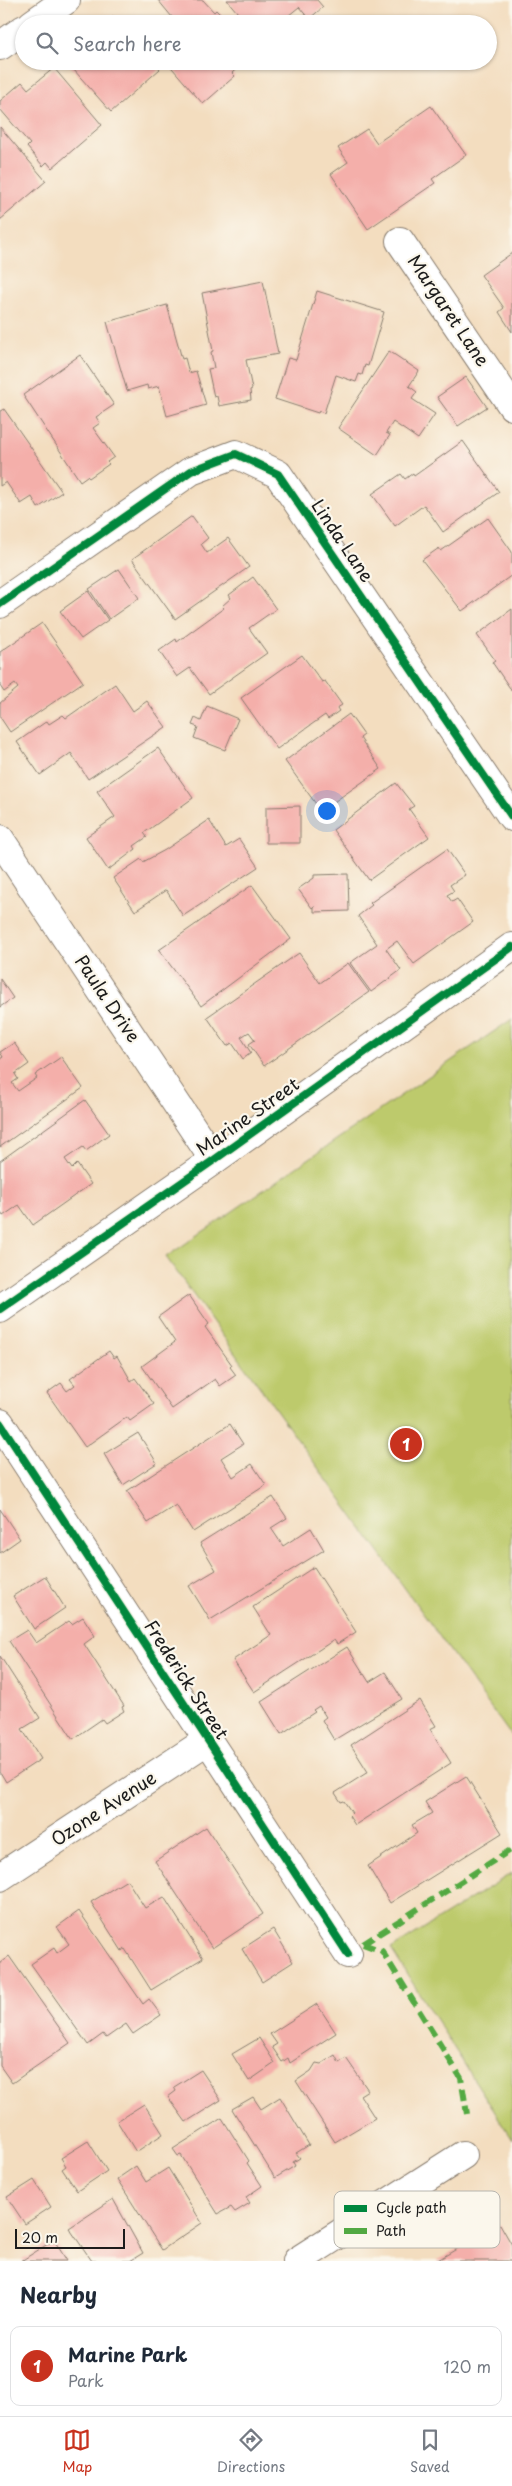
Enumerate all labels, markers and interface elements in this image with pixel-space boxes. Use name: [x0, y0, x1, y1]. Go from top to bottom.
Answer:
search box: [15, 15, 497, 70]
icon: search: [33, 29, 61, 57]
text: Search here: [73, 29, 182, 57]
street label: Margaret Lane: [402, 249, 497, 372]
street label: Linda Lane: [305, 493, 381, 587]
your location: [314, 798, 340, 824]
street label: Paula Drive: [69, 949, 147, 1047]
street label: Marine Street: [190, 1070, 304, 1161]
pin: 1: [390, 1425, 422, 1463]
street label: Frederick Street: [138, 1614, 236, 1744]
street label: Ozone Avenue: [45, 1763, 161, 1852]
legend: [334, 2191, 500, 2248]
text: Cycle path: [376, 2197, 447, 2218]
text: Path: [376, 2220, 406, 2241]
scale bar: [15, 2226, 125, 2249]
text: 20 m: [22, 2227, 58, 2248]
text: Nearby: [20, 2278, 97, 2310]
text: Marine Park: [68, 2340, 187, 2368]
text: 1: [33, 2354, 41, 2378]
text: 120 m: [444, 2354, 491, 2378]
text: Park: [68, 2368, 104, 2392]
tab: Map: [62, 2426, 92, 2477]
tab: Directions: [217, 2426, 285, 2477]
tab: Saved: [410, 2426, 450, 2477]

